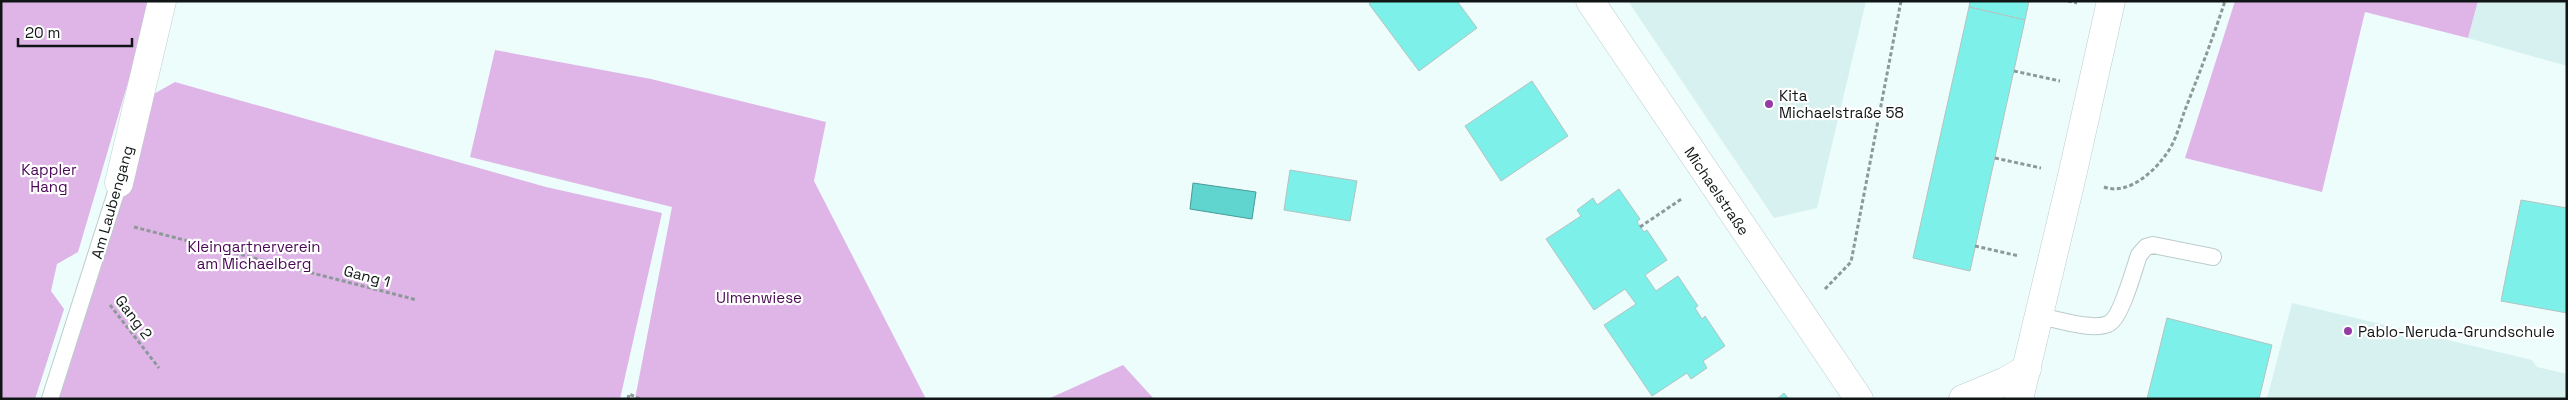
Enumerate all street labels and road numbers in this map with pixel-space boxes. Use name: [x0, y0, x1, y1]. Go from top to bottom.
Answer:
street label: Am Laubengang: [87, 143, 137, 261]
street label: Michaelstraße: [1680, 143, 1754, 239]
street label: Gang 1: [342, 261, 392, 291]
street label: Gang 2: [111, 291, 157, 343]

